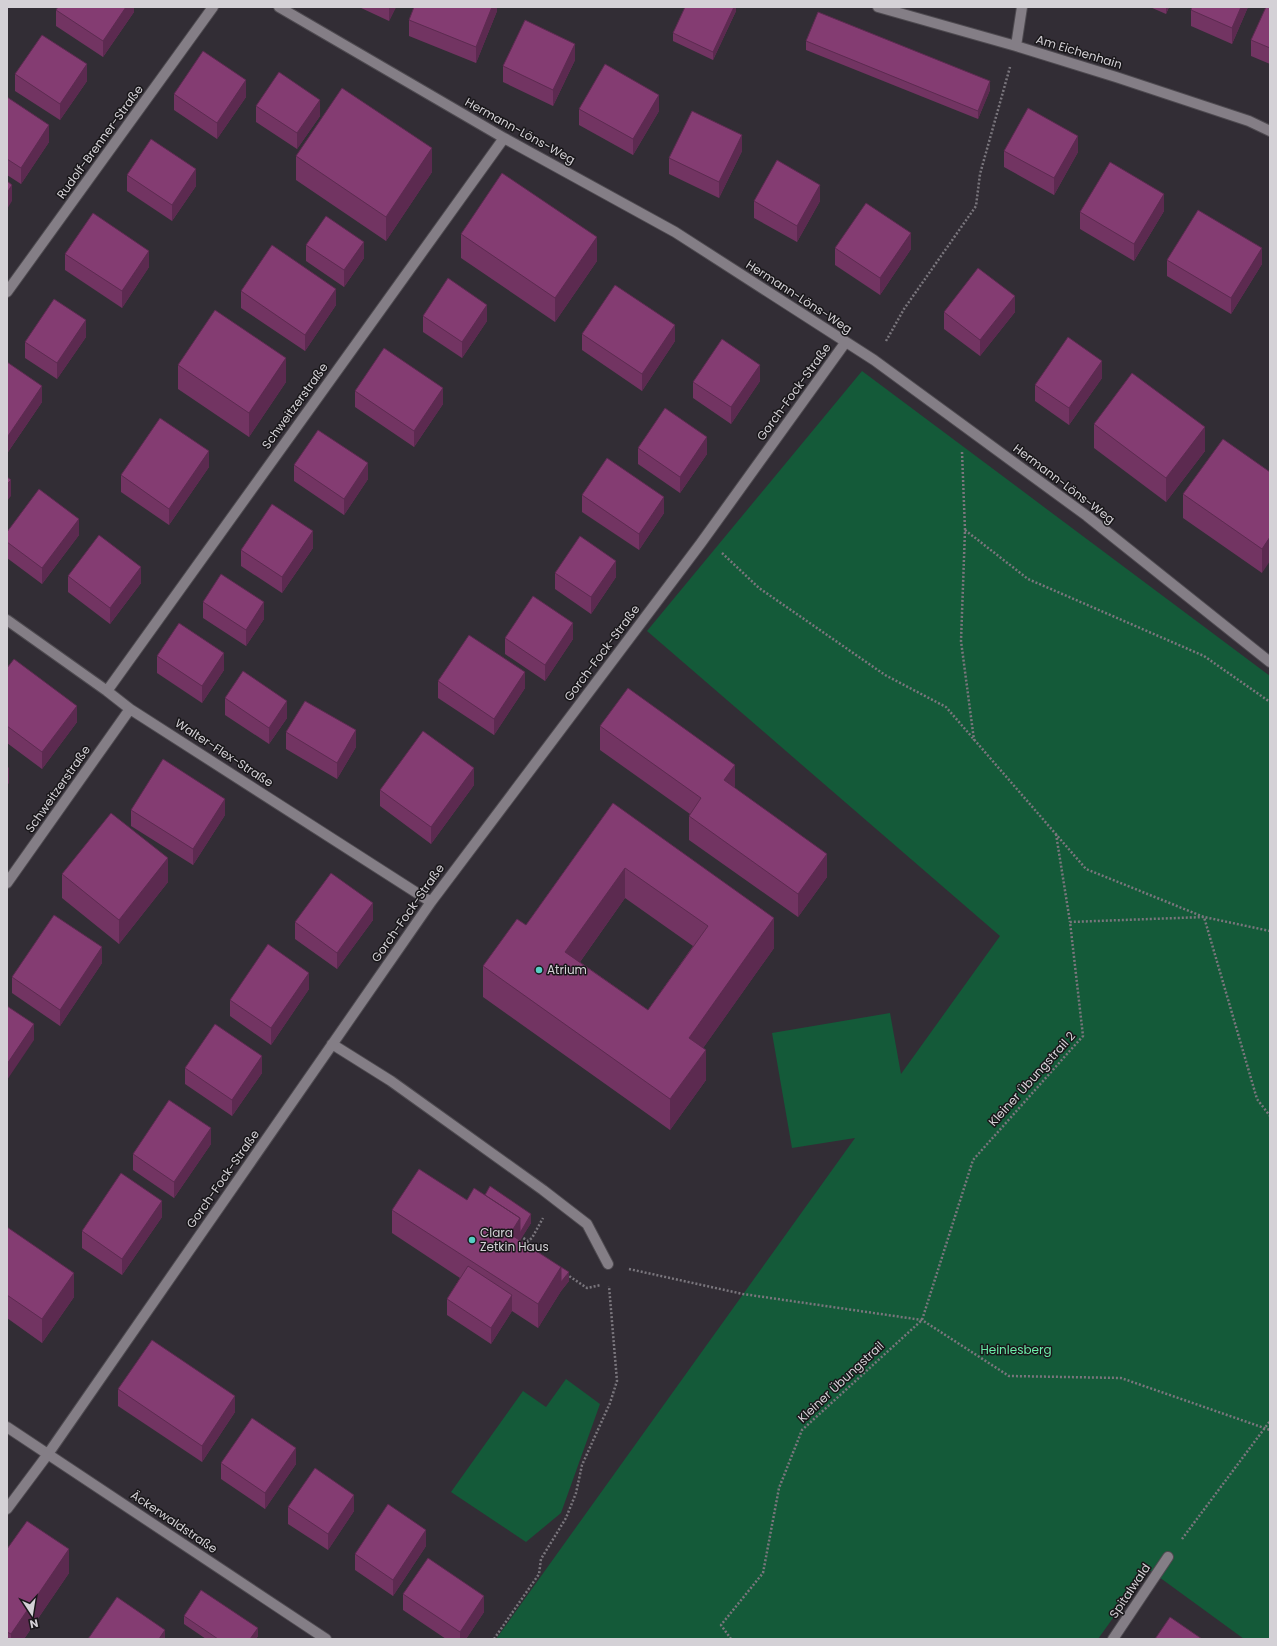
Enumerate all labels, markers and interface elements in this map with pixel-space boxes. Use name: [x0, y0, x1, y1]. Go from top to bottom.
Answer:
street label: Am Eichenhain: [1034, 30, 1124, 73]
street label: Rudolf-Brenner-Straße: [52, 81, 147, 202]
street label: Hermann-Löns-Weg: [462, 93, 578, 168]
street label: Hermann-Löns-Weg: [743, 256, 856, 337]
street label: Gorch-Fock-Straße: [752, 340, 835, 444]
street label: Schweitzerstraße: [257, 359, 332, 452]
street label: Hermann-Löns-Weg: [1010, 440, 1119, 528]
street label: Gorch-Fock-Straße: [560, 601, 643, 704]
street label: Walter-Flex-Straße: [172, 714, 277, 791]
street label: Schweitzerstraße: [21, 742, 94, 836]
street label: Gorch-Fock-Straße: [367, 860, 448, 965]
place label: Atrium: [547, 961, 587, 978]
marker: Atrium: [534, 965, 544, 975]
street label: Kleiner Übungstrail 2: [984, 1027, 1079, 1130]
street label: Gorch-Fock-Straße: [182, 1126, 263, 1231]
place label: Clara Zetkin Haus: [480, 1224, 549, 1255]
marker: Clara Zetkin Haus: [467, 1235, 477, 1245]
street label: Kleiner Übungstrail: [794, 1337, 887, 1426]
park label: Heinlesberg: [980, 1341, 1052, 1358]
street label: Äckerwaldstraße: [128, 1486, 221, 1557]
street label: Spitalwald: [1105, 1560, 1154, 1621]
north arrow: [12, 1594, 52, 1634]
text: N: [28, 1615, 40, 1632]

